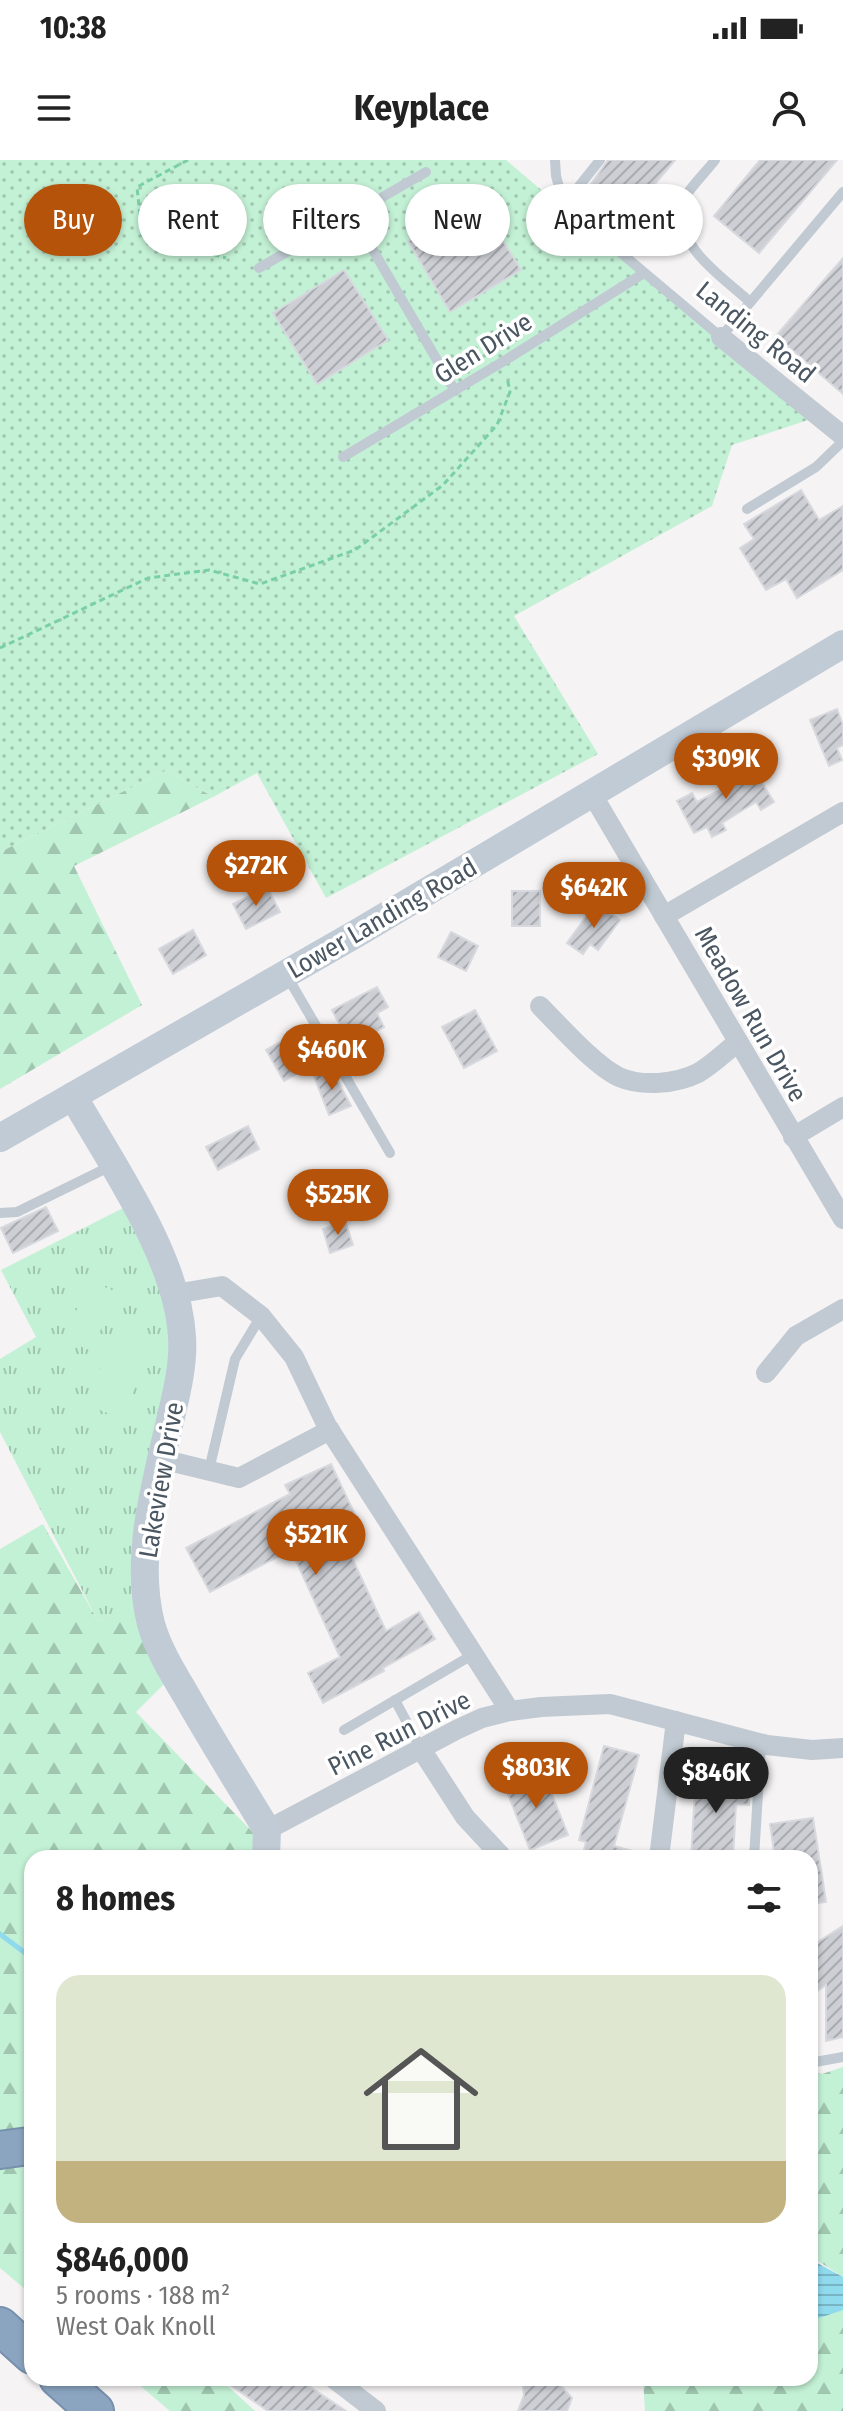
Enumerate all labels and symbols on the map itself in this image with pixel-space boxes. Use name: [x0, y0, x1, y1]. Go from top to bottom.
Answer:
street label: Landing Road: [690, 275, 821, 390]
street label: Glen Drive: [429, 306, 538, 391]
pin: $309K: [670, 733, 782, 801]
pin: $272K: [200, 840, 312, 908]
street label: Lower Landing Road: [282, 852, 483, 985]
pin: $642K: [538, 862, 650, 930]
street label: Meadow Run Drive: [688, 921, 813, 1107]
pin: $460K: [276, 1024, 388, 1092]
pin: $525K: [282, 1169, 394, 1237]
street label: Lakeview Drive: [133, 1400, 190, 1561]
pin: $521K: [260, 1509, 372, 1577]
street label: Pine Run Drive: [323, 1684, 476, 1783]
pin: $803K: [480, 1742, 592, 1810]
pin: $846K: [660, 1747, 772, 1815]

